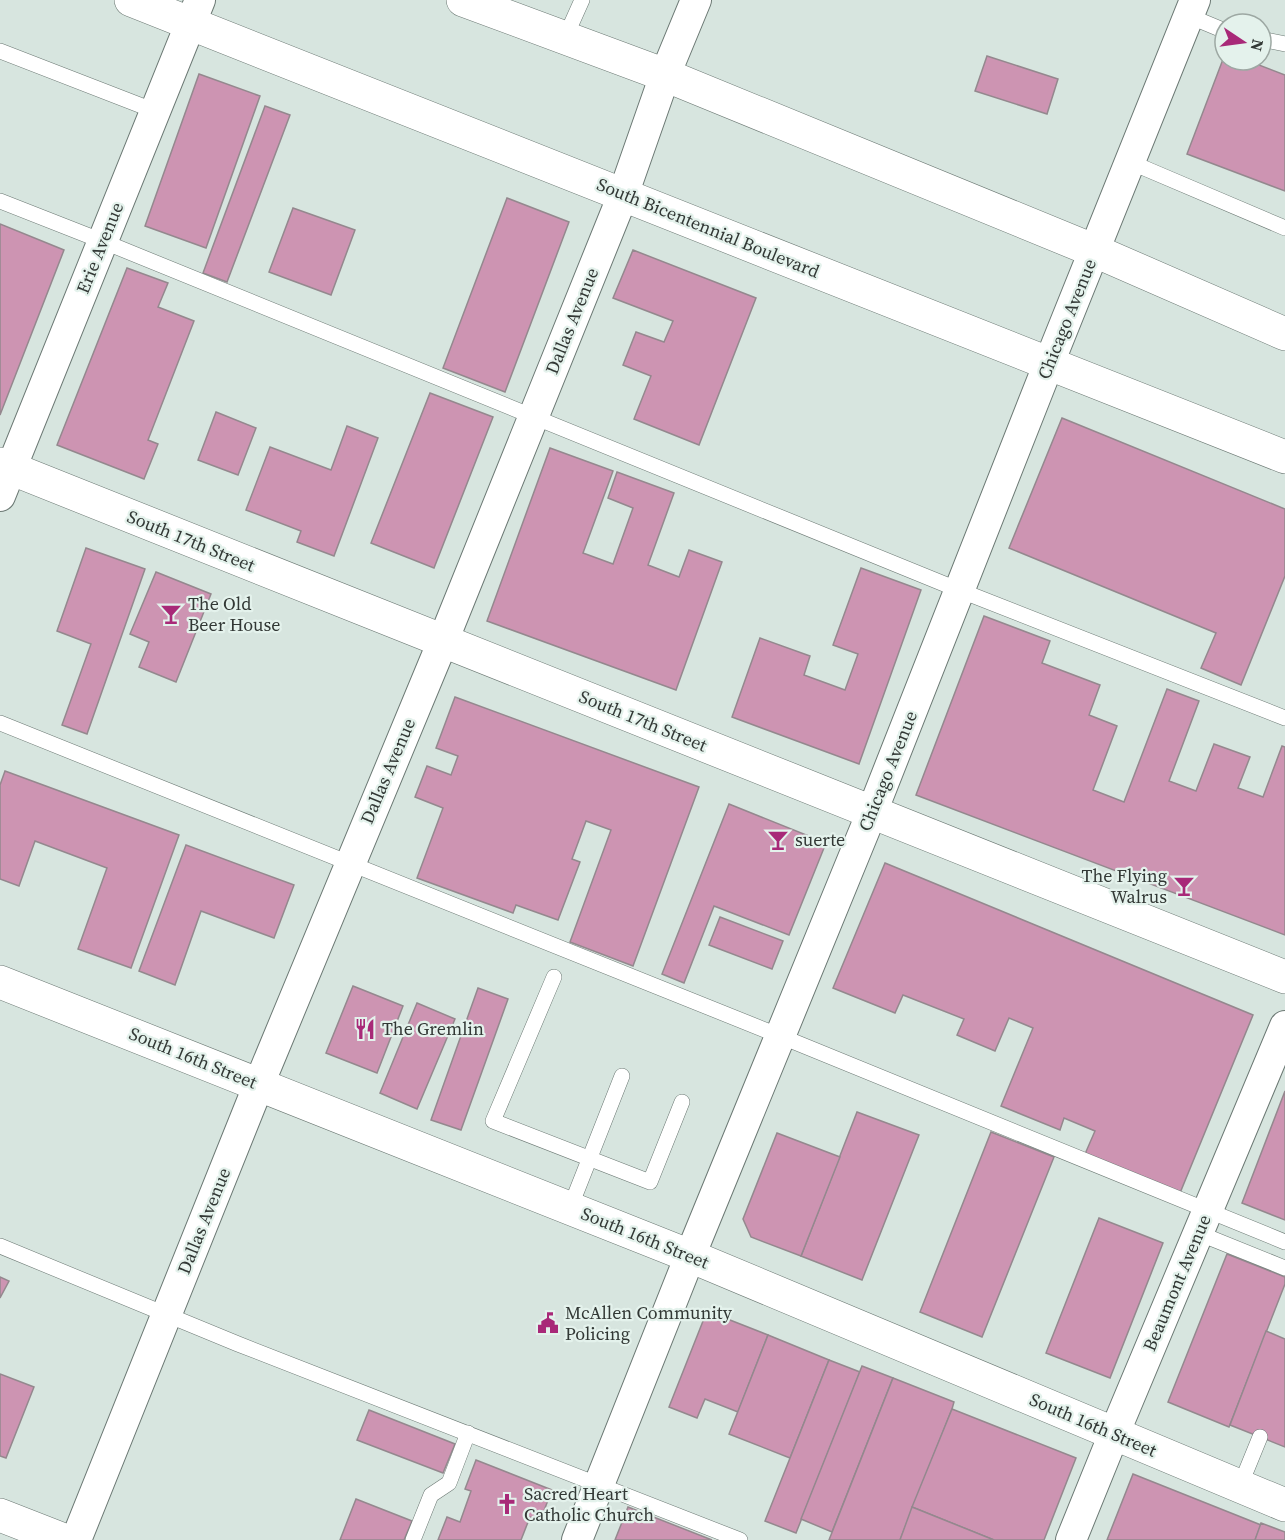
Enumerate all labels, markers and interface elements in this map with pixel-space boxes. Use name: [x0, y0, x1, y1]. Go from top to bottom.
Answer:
north arrow: [1213, 12, 1273, 72]
text: N: [1246, 37, 1270, 54]
street label: South Bicentennial Boulevard: [593, 171, 823, 284]
street label: Erie Avenue: [70, 198, 129, 297]
street label: Chicago Avenue: [1031, 255, 1102, 383]
street label: Dallas Avenue: [539, 264, 604, 378]
street label: South 17th Street: [124, 504, 259, 578]
place label: The Old Beer House: [188, 591, 281, 637]
bar icon: The Old Beer House: [159, 602, 183, 626]
street label: South 17th Street: [576, 684, 711, 758]
street label: Chicago Avenue: [852, 707, 923, 835]
street label: Dallas Avenue: [354, 714, 421, 828]
place label: suerte: [795, 827, 845, 852]
bar icon: suerte: [766, 828, 790, 852]
place label: The Flying Walrus: [1082, 863, 1167, 909]
bar icon: The Flying Walrus: [1172, 874, 1196, 898]
place label: The Gremlin: [382, 1016, 484, 1041]
restaurant icon: The Gremlin: [353, 1017, 377, 1041]
street label: South 16th Street: [126, 1021, 261, 1095]
street label: Dallas Avenue: [171, 1164, 236, 1278]
street label: South 16th Street: [578, 1201, 713, 1275]
street label: Beaumont Avenue: [1137, 1211, 1217, 1355]
place label: McAllen Community Policing: [565, 1300, 733, 1346]
public building icon: McAllen Community Policing: [536, 1311, 560, 1335]
street label: South 16th Street: [1026, 1387, 1161, 1463]
place label: Sacred Heart Catholic Church: [524, 1481, 654, 1527]
church icon: Sacred Heart Catholic Church: [495, 1492, 519, 1516]

